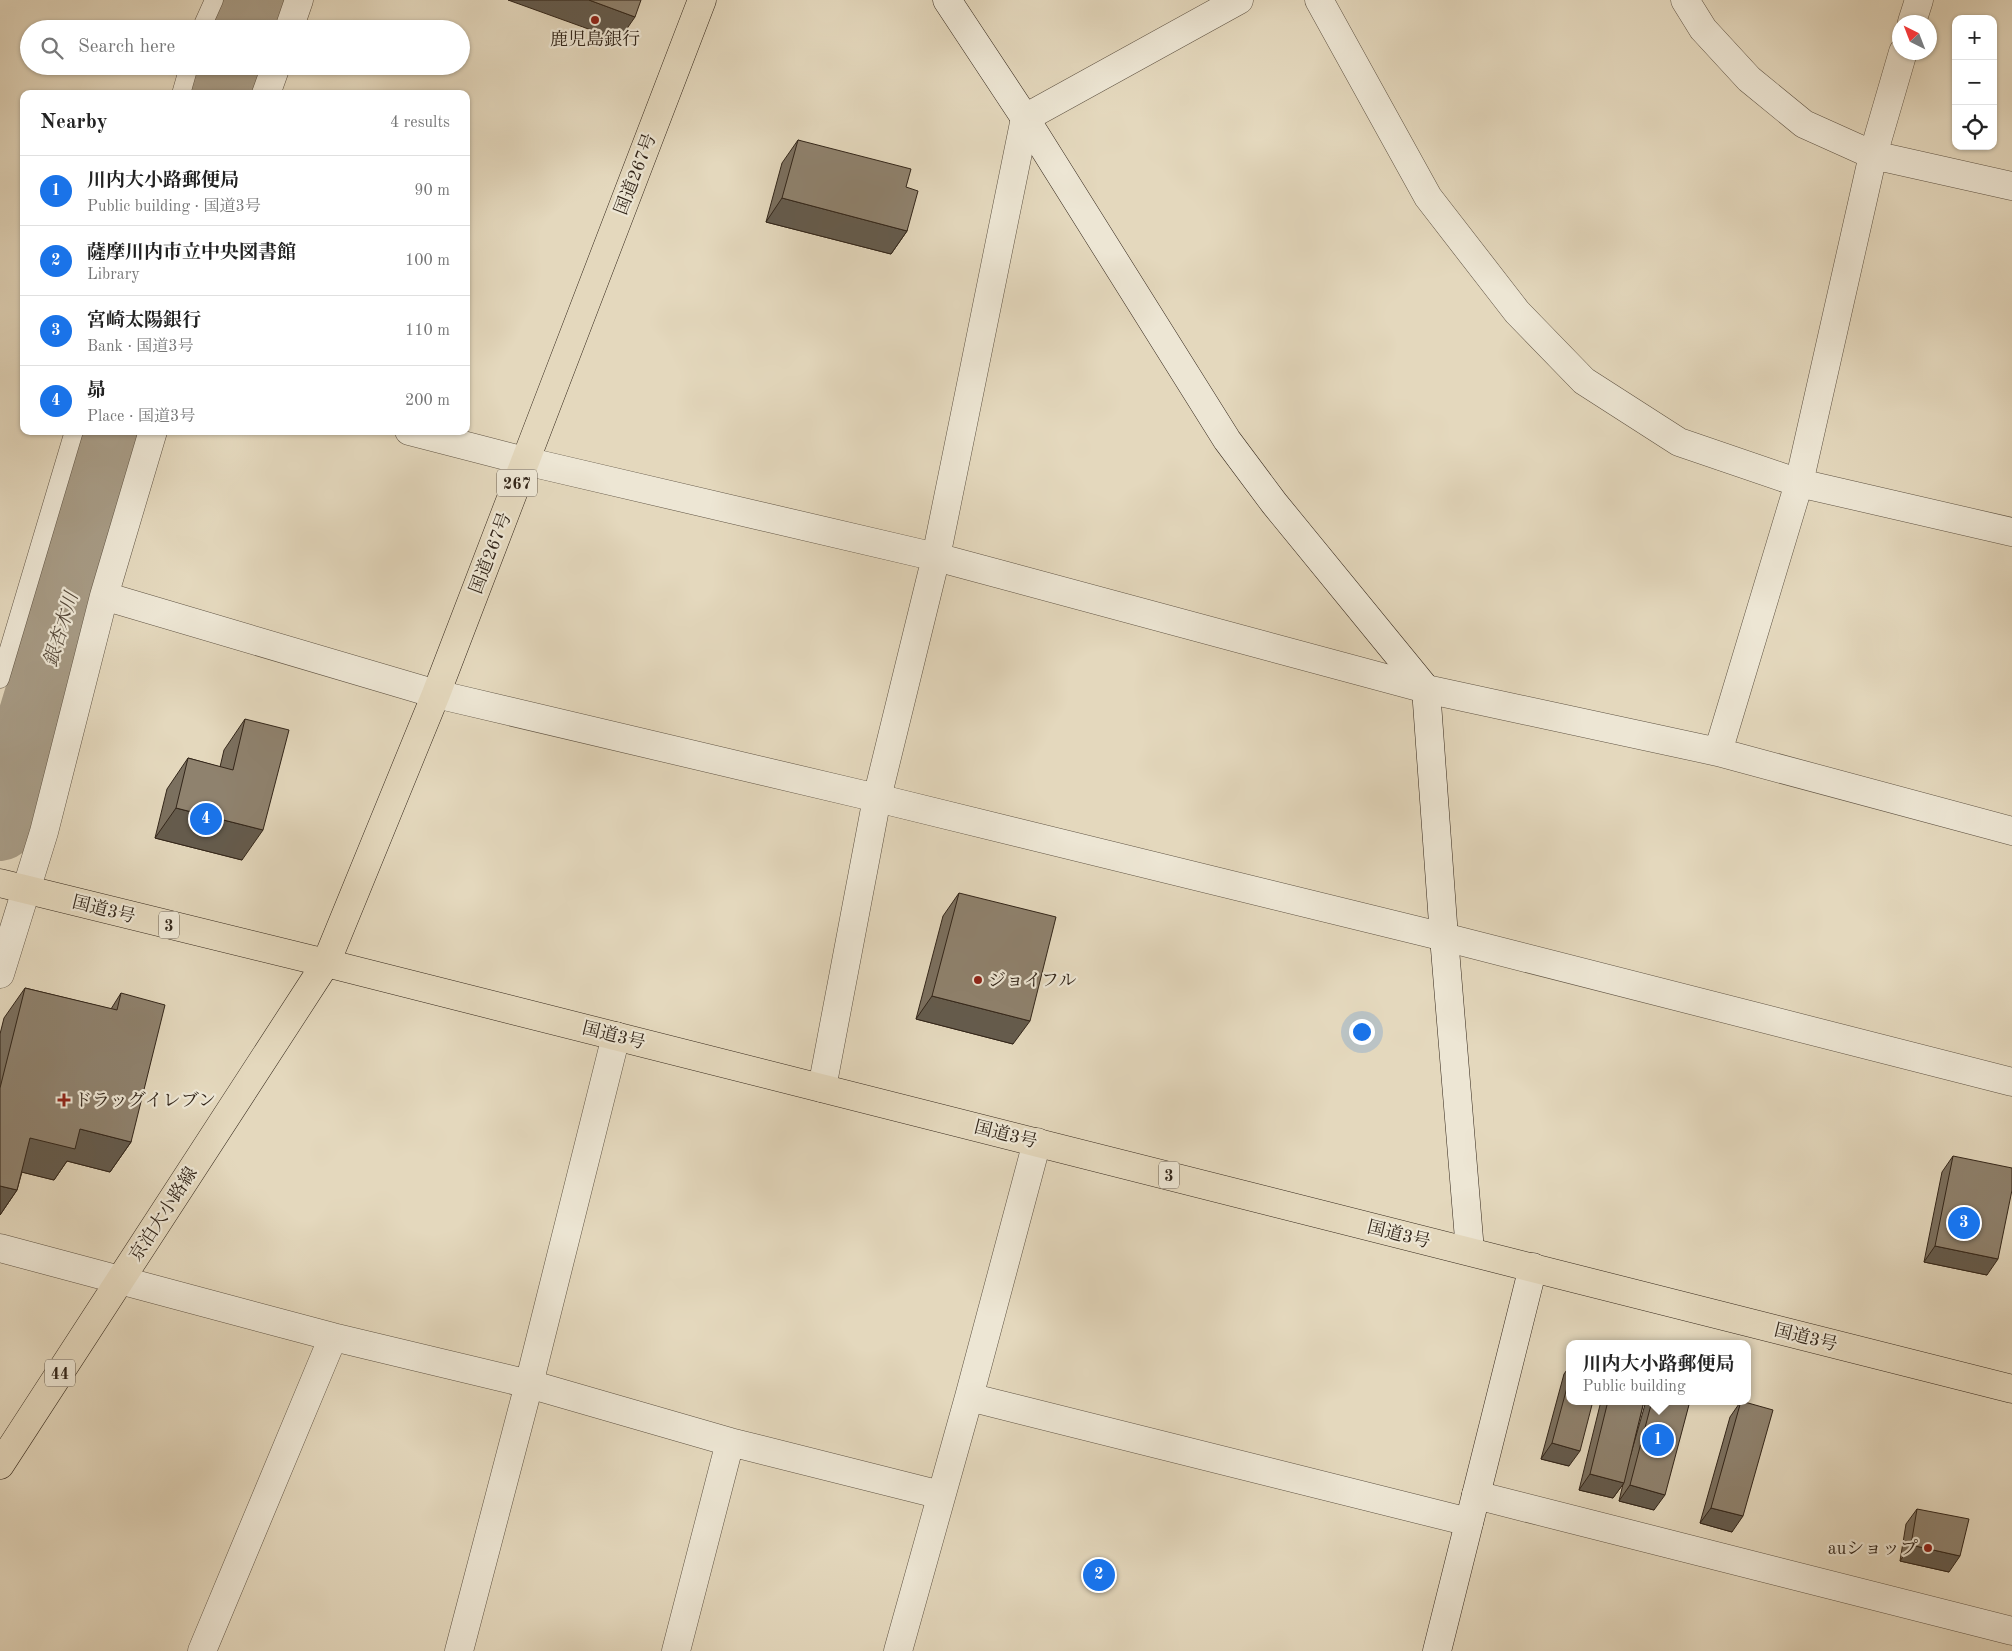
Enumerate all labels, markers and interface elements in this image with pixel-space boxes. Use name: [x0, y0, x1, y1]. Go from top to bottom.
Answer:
marker: 鹿児島銀行: [589, 14, 601, 26]
north arrow: [1892, 15, 1937, 60]
map controls: [1952, 15, 1997, 150]
button: +: [1952, 15, 1997, 60]
search box: [20, 20, 470, 75]
place label: 鹿児島銀行: [550, 29, 640, 49]
icon: search: [38, 34, 66, 62]
text: Search here: [78, 38, 175, 57]
button: −: [1952, 60, 1997, 105]
button: locate: [1952, 105, 1997, 150]
text: Nearby: [40, 112, 108, 133]
text: 4 results: [390, 115, 450, 131]
street label: 国道267号: [610, 131, 660, 217]
text: 川内大小路郵便局: [87, 172, 239, 191]
text: 1: [51, 183, 61, 199]
text: 90 m: [414, 183, 450, 199]
text: Public building · 国道3号: [87, 199, 261, 215]
text: 薩摩川内市立中央図書館: [87, 244, 296, 263]
text: 2: [51, 253, 61, 269]
text: 100 m: [405, 253, 450, 269]
text: Library: [87, 267, 140, 283]
text: 宮崎太陽銀行: [87, 312, 201, 331]
text: 3: [51, 323, 61, 339]
text: 110 m: [405, 323, 450, 339]
text: Bank · 国道3号: [87, 339, 194, 355]
text: 昴: [87, 382, 106, 401]
text: 4: [51, 393, 61, 409]
text: 200 m: [405, 393, 450, 409]
text: Place · 国道3号: [87, 409, 195, 425]
road number: 267: [497, 469, 537, 496]
street label: 国道267号: [465, 510, 515, 596]
water label: 銀杏木川: [40, 588, 83, 669]
pin: 4: [190, 800, 222, 838]
street label: 国道3号: [70, 892, 138, 926]
road number: 3: [159, 912, 179, 938]
place label: ジョイフル: [988, 971, 1076, 990]
marker: ジョイフル: [972, 974, 984, 986]
street label: 国道3号: [580, 1018, 648, 1052]
your location: [1349, 1019, 1375, 1045]
place label: ドラッグイレブン: [74, 1091, 216, 1110]
marker: ドラッグイレブン: [58, 1094, 70, 1106]
street label: 国道3号: [972, 1117, 1040, 1151]
road number: 3: [1159, 1162, 1179, 1188]
street label: 京泊大小路線: [125, 1163, 201, 1265]
pin: 3: [1948, 1204, 1980, 1242]
street label: 国道3号: [1365, 1217, 1433, 1251]
street label: 国道3号: [1772, 1320, 1840, 1354]
popup: [1566, 1340, 1751, 1405]
text: 川内大小路郵便局: [1582, 1356, 1735, 1375]
road number: 44: [45, 1360, 75, 1386]
text: Public building: [1582, 1379, 1686, 1395]
pin: 1: [1642, 1421, 1674, 1459]
place label: auショップ: [1828, 1539, 1918, 1558]
marker: auショップ: [1922, 1542, 1934, 1554]
pin: 2: [1083, 1556, 1115, 1594]

